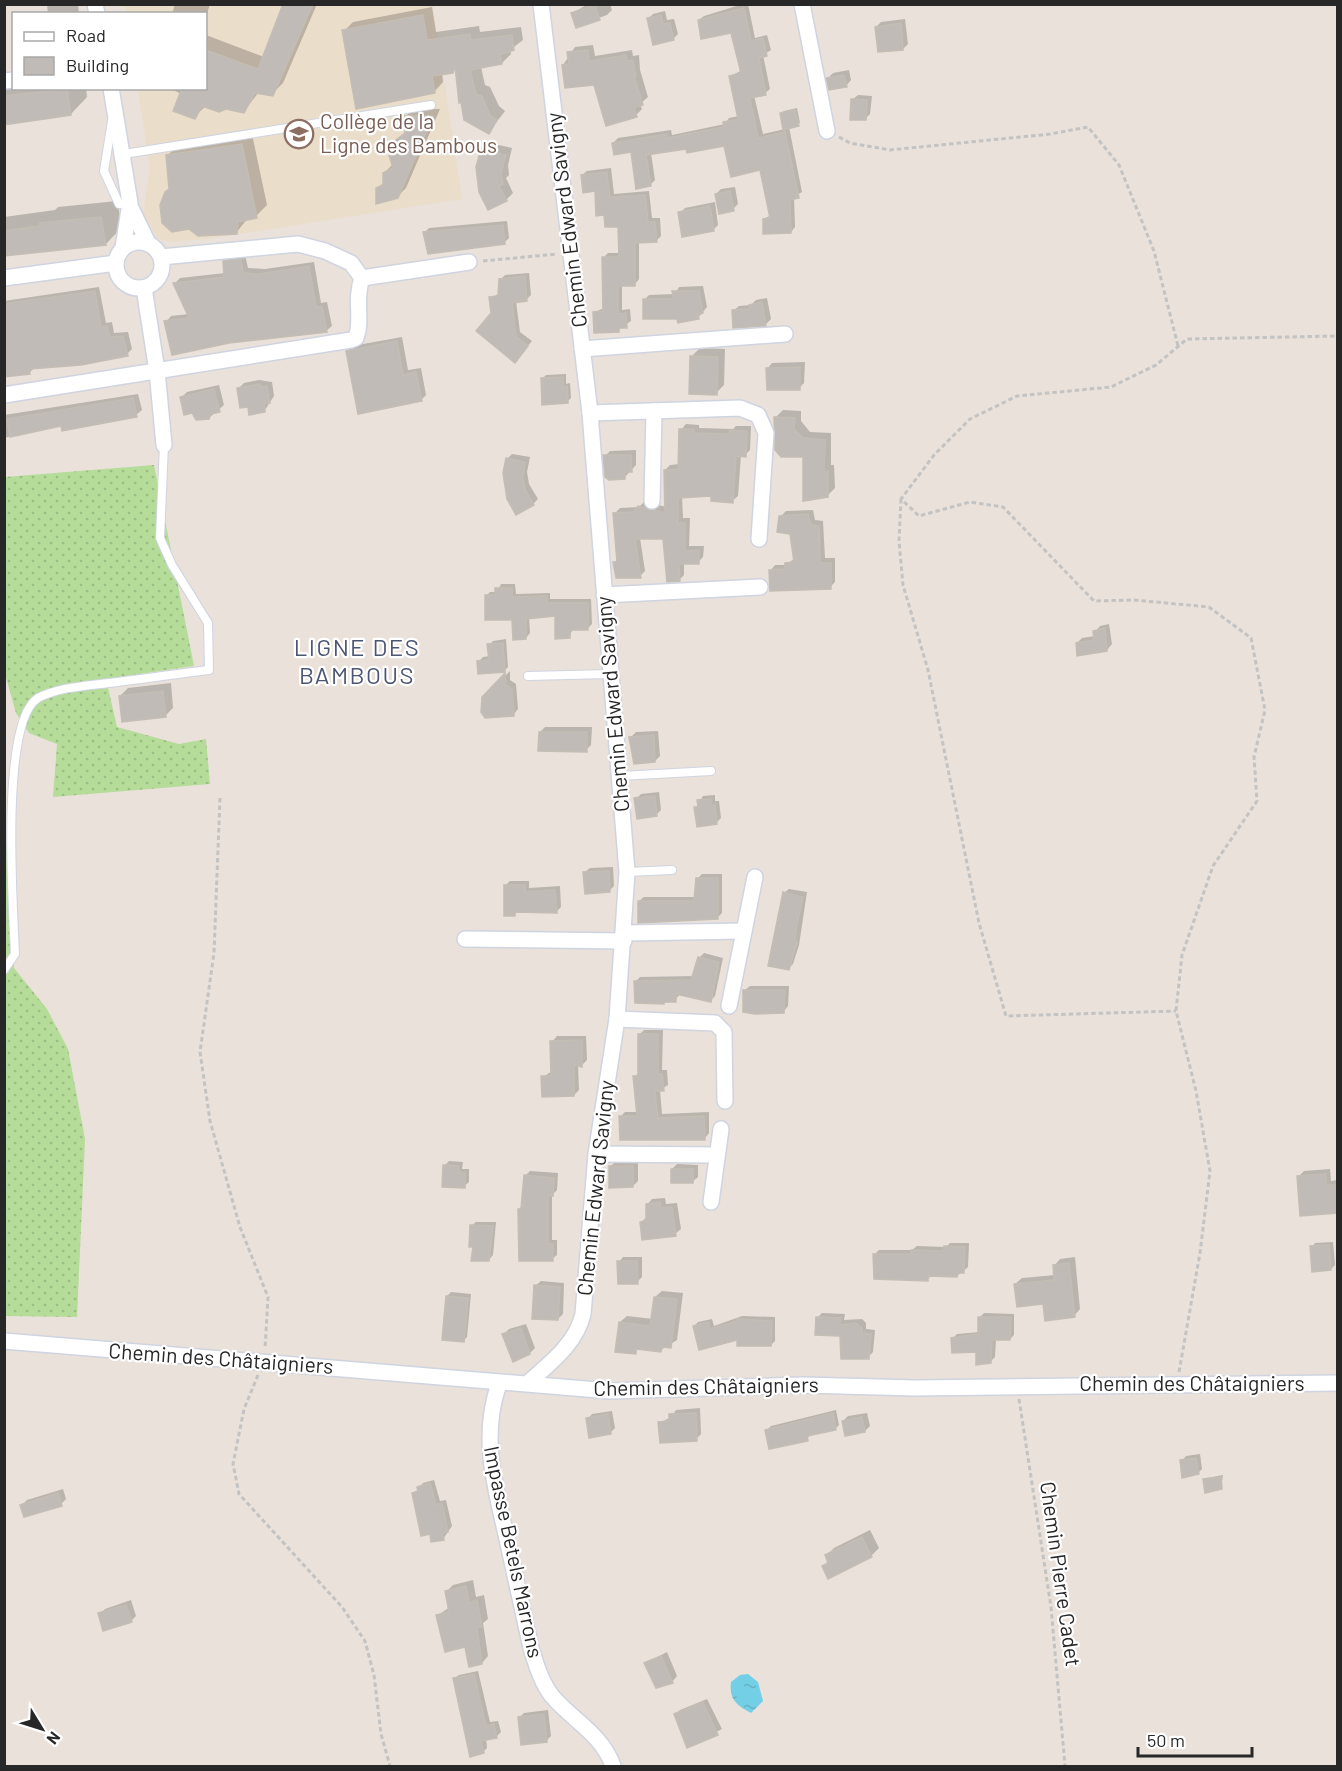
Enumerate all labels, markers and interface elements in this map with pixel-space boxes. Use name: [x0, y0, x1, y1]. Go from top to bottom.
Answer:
legend: [12, 12, 207, 90]
text: Road: [66, 24, 106, 46]
text: Building: [66, 54, 129, 76]
place label: Collège de la Ligne des Bambous: [320, 108, 497, 157]
street label: Chemin Edward Savigny: [540, 111, 591, 329]
school or university icon: Collège de la Ligne des Bambous: [283, 118, 315, 150]
street label: Chemin Edward Savigny: [590, 595, 633, 813]
district label: LIGNE DES BAMBOUS: [294, 632, 420, 689]
street label: Chemin Edward Savigny: [571, 1079, 618, 1297]
street label: Chemin des Châtaigniers: [108, 1337, 334, 1378]
street label: Chemin des Châtaigniers: [1079, 1370, 1305, 1395]
street label: Chemin des Châtaigniers: [593, 1371, 819, 1400]
street label: Impasse Betels Marrons: [480, 1443, 549, 1660]
street label: Chemin Pierre Cadet: [1036, 1480, 1087, 1668]
north arrow: [12, 1699, 72, 1759]
scale bar: [1138, 1720, 1252, 1758]
text: N: [43, 1729, 65, 1749]
text: 50 m: [1147, 1729, 1185, 1751]

